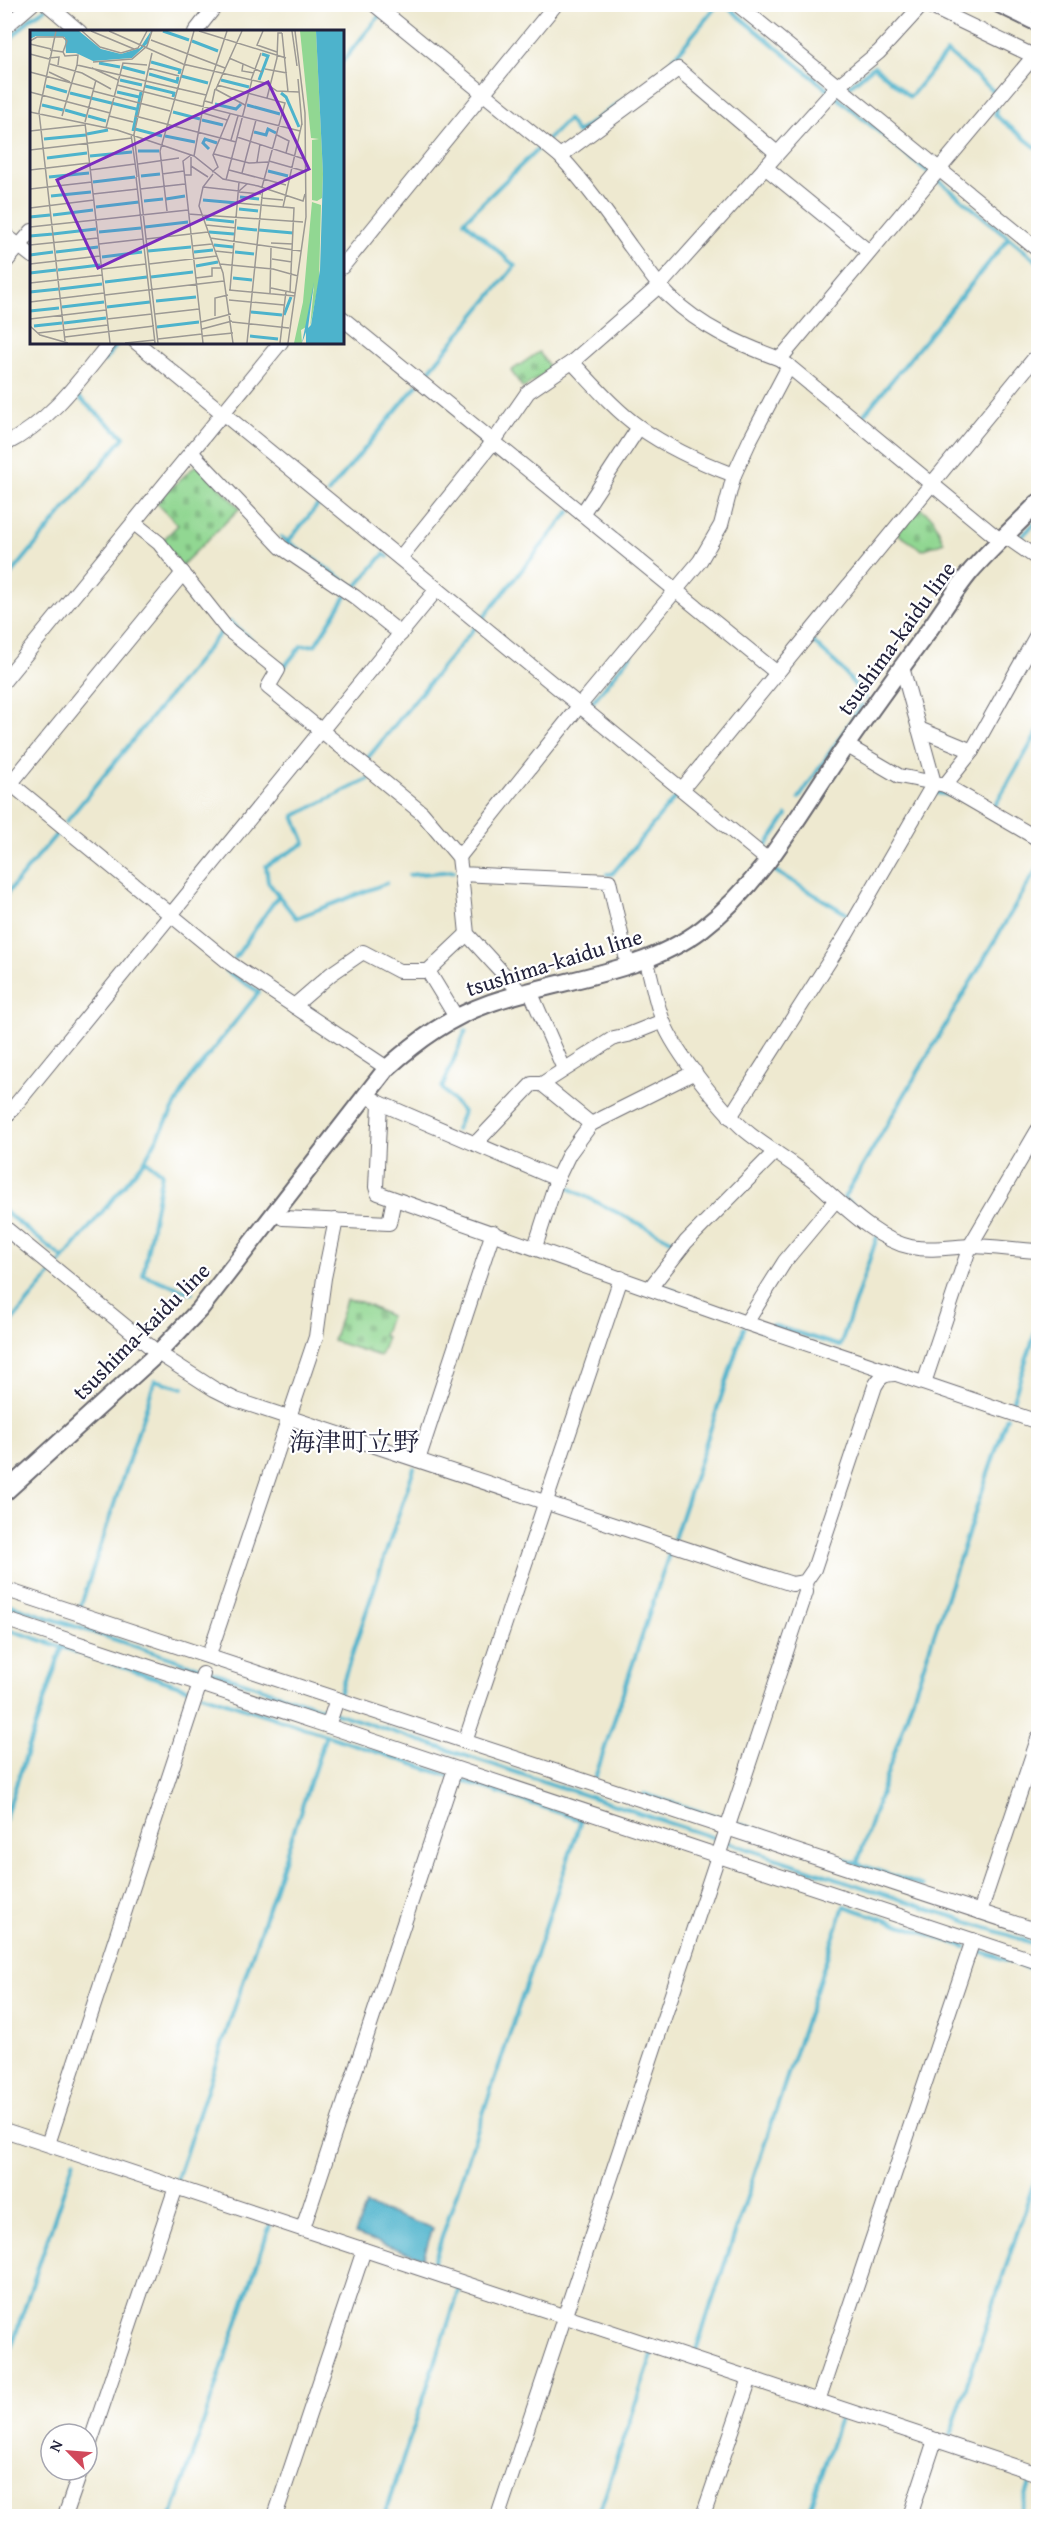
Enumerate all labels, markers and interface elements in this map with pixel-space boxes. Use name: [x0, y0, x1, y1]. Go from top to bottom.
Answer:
inset map: [30, 30, 344, 344]
street label: tsushima-kaidu line: [829, 555, 963, 721]
street label: tsushima-kaidu line: [462, 920, 646, 1004]
street label: tsushima-kaidu line: [65, 1255, 217, 1407]
district label: 海津町立野: [289, 1422, 419, 1461]
north arrow: [39, 2422, 99, 2482]
text: N: [42, 2435, 69, 2456]

